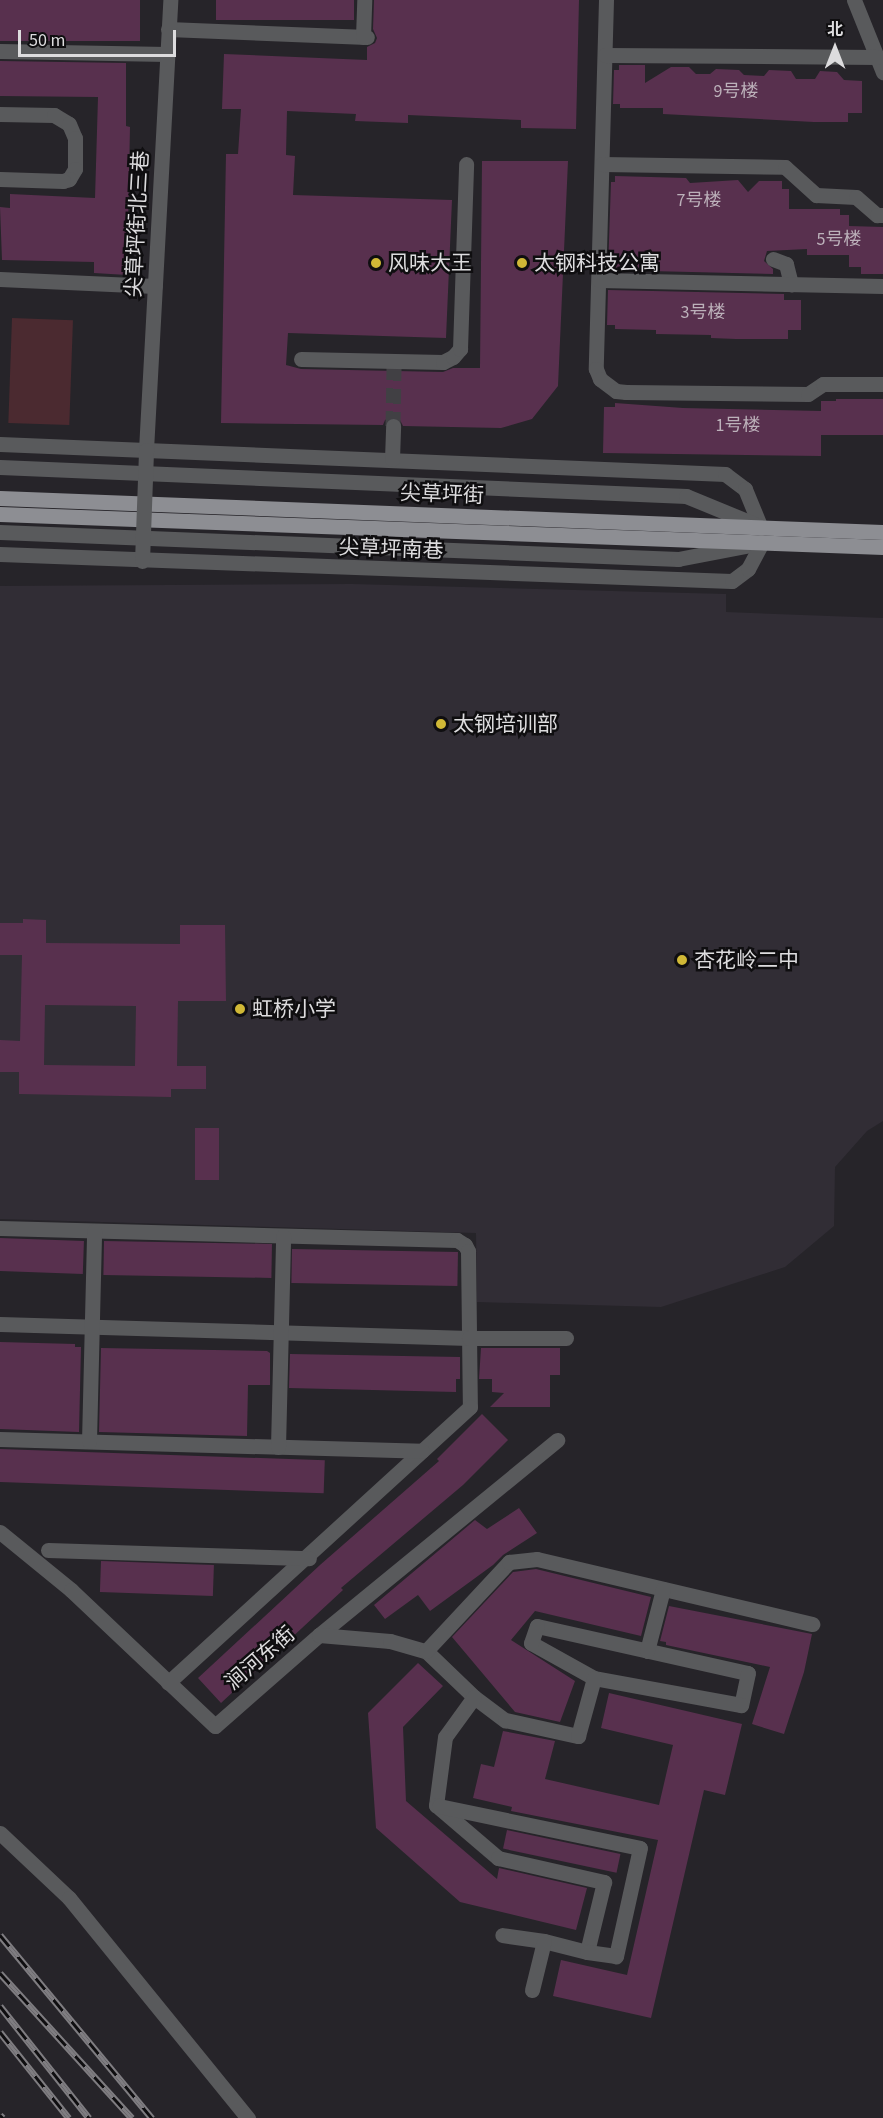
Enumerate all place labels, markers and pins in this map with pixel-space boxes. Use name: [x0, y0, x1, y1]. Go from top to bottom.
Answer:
place label: 风味大王: [388, 250, 472, 276]
place label: 太钢科技公寓: [534, 250, 660, 276]
marker: 风味大王: [369, 256, 383, 270]
marker: 太钢科技公寓: [515, 256, 529, 270]
place label: 太钢培训部: [453, 711, 558, 737]
marker: 太钢培训部: [434, 717, 448, 731]
place label: 杏花岭二中: [694, 947, 799, 973]
marker: 杏花岭二中: [675, 953, 689, 967]
place label: 虹桥小学: [252, 996, 336, 1022]
marker: 虹桥小学: [233, 1002, 247, 1016]

